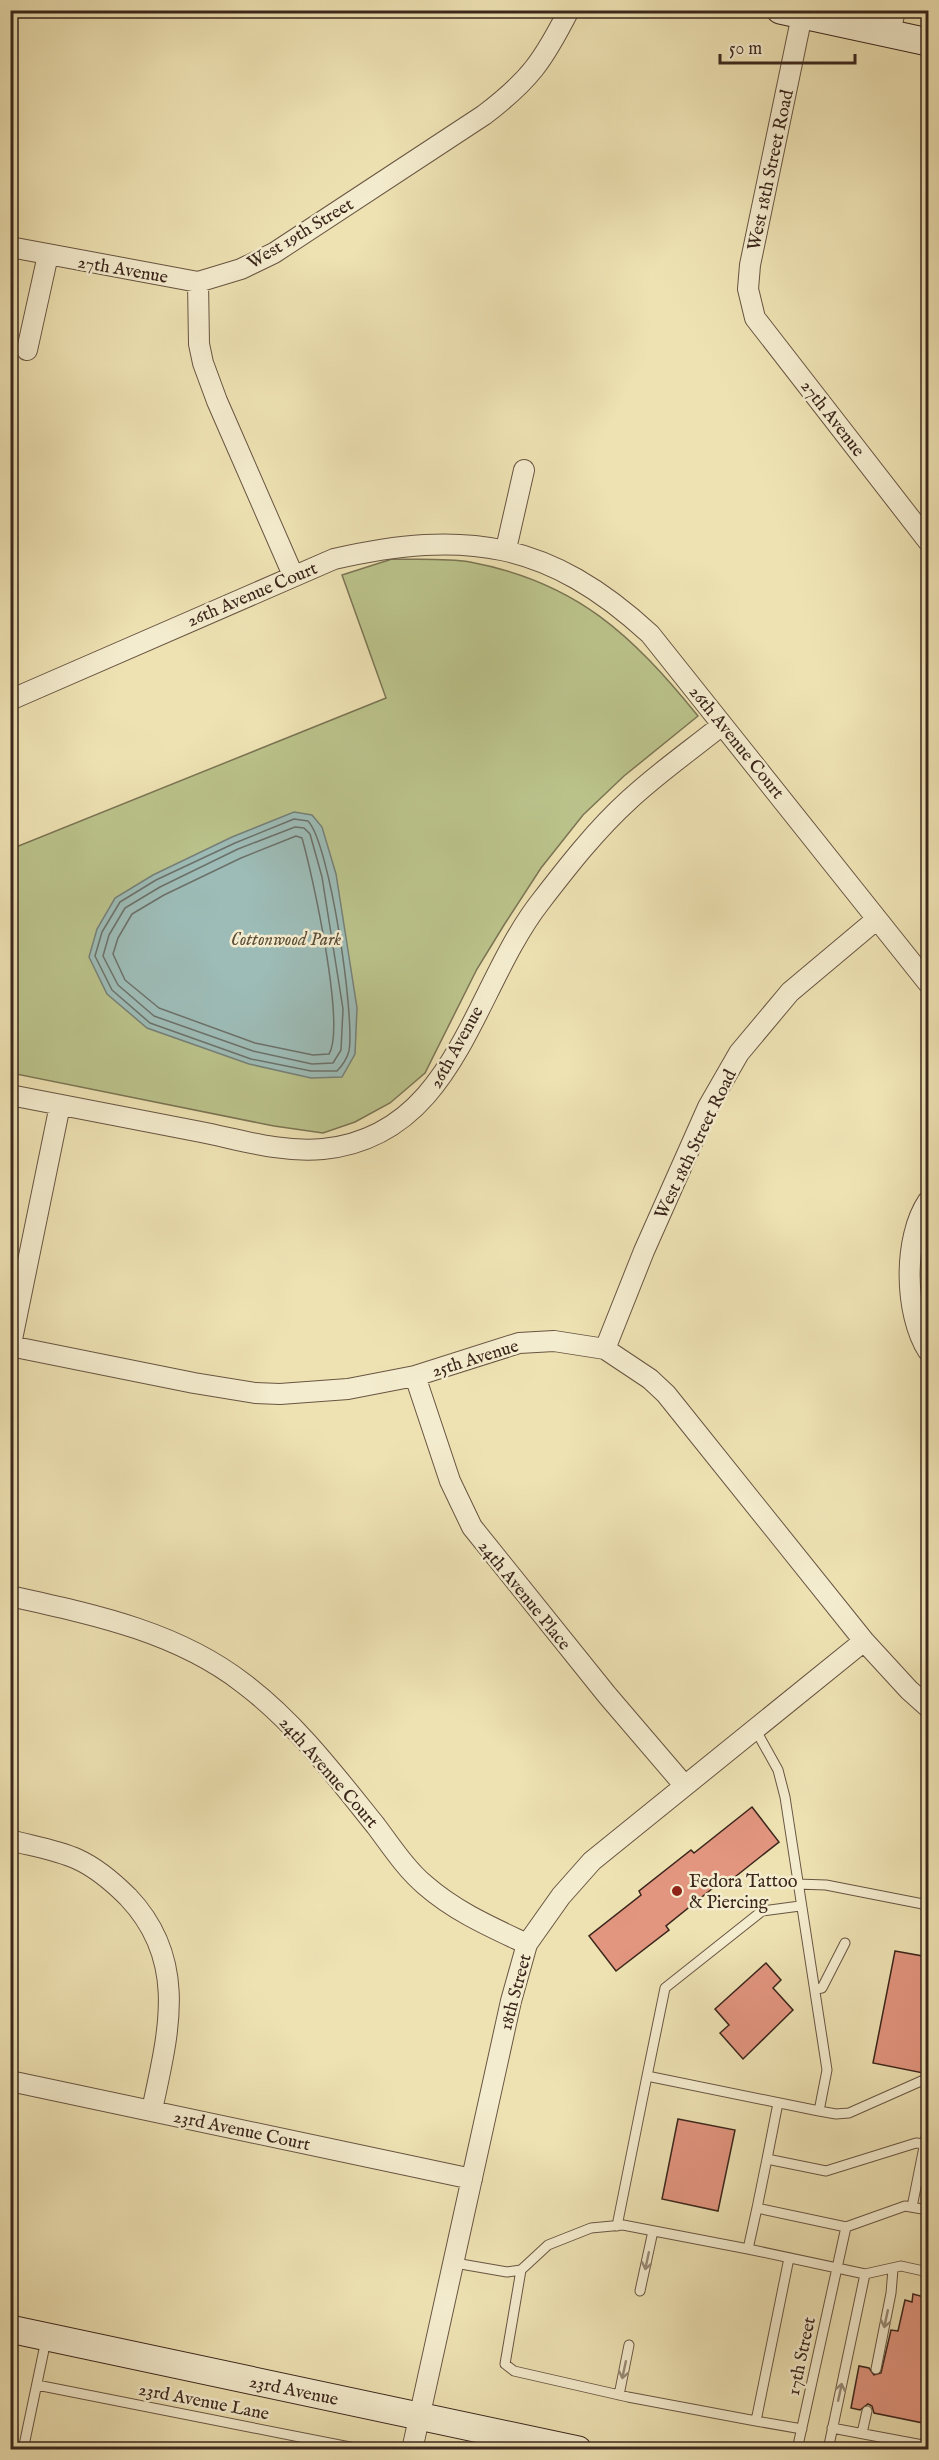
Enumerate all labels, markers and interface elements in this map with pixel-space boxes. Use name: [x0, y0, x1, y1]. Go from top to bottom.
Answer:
scale bar: [720, 27, 855, 65]
text: 50 m: [729, 38, 762, 61]
street label: West 18th Street Road: [743, 87, 800, 253]
street label: West 19th Street: [243, 194, 358, 275]
street label: 27th Avenue: [76, 251, 170, 290]
street label: 27th Avenue: [795, 376, 869, 462]
street label: 26th Avenue Court: [184, 558, 321, 633]
street label: 26th Avenue Court: [683, 682, 789, 804]
park label: Cottonwood Park: [231, 929, 341, 952]
street label: 26th Avenue: [425, 1002, 489, 1093]
street label: West 18th Street Road: [650, 1066, 743, 1223]
street label: 25th Avenue: [429, 1335, 522, 1384]
street label: 24th Avenue Place: [472, 1536, 575, 1656]
street label: 24th Avenue Court: [273, 1712, 383, 1834]
place label: Fedora Tattoo & Piercing: [689, 1871, 798, 1915]
marker: Fedora Tattoo & Piercing: [670, 1884, 684, 1898]
street label: 18th Street: [495, 1952, 538, 2033]
street label: 23rd Avenue Court: [171, 2106, 312, 2157]
one-way arrow: [641, 2251, 652, 2270]
one-way arrow: [880, 2309, 891, 2329]
street label: 17th Street: [783, 2315, 822, 2398]
one-way arrow: [618, 2360, 629, 2379]
street label: 23rd Avenue: [247, 2371, 340, 2412]
street label: 23rd Avenue Lane: [136, 2379, 271, 2426]
one-way arrow: [835, 2383, 846, 2403]

